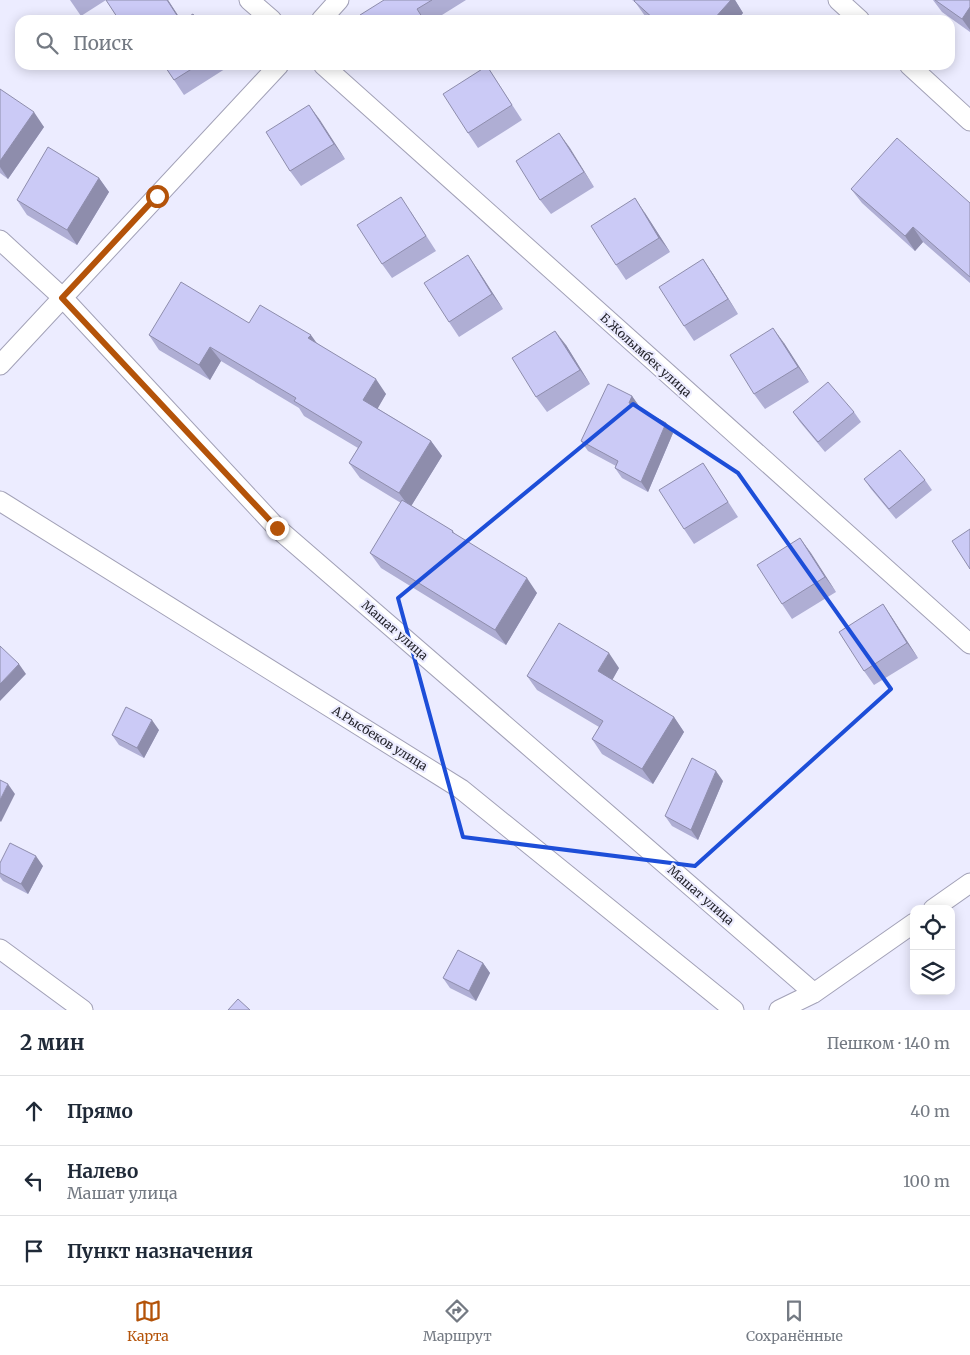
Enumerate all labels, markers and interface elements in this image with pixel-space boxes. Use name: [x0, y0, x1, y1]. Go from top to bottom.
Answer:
search box: [15, 15, 955, 70]
icon: search: [33, 29, 61, 57]
text: Поиск: [73, 31, 133, 55]
route start: [146, 185, 169, 208]
street label: Б.Жолымбек улица: [597, 310, 695, 400]
route end: [266, 517, 289, 540]
street label: Машат улица: [359, 597, 432, 663]
street label: А.Рысбеков улица: [329, 702, 431, 774]
street label: Машат улица: [665, 862, 738, 928]
map controls: [910, 905, 955, 995]
button: locate: [910, 905, 955, 950]
button: layers: [910, 950, 955, 995]
text: 2 мин: [20, 1029, 84, 1056]
text: Пешком · 140 m: [827, 1033, 950, 1053]
icon: ahead: [20, 1097, 48, 1125]
text: Прямо: [67, 1099, 133, 1123]
text: 40 m: [910, 1101, 950, 1121]
text: Налево: [67, 1159, 138, 1183]
icon: left: [20, 1167, 48, 1195]
text: 100 m: [903, 1171, 950, 1191]
text: Машат улица: [67, 1183, 178, 1203]
icon: arrive: [20, 1237, 48, 1265]
text: Пункт назначения: [67, 1239, 253, 1263]
tab: Карта: [127, 1297, 169, 1345]
tab: Маршрут: [423, 1297, 492, 1345]
tab: Сохранённые: [746, 1297, 843, 1345]

